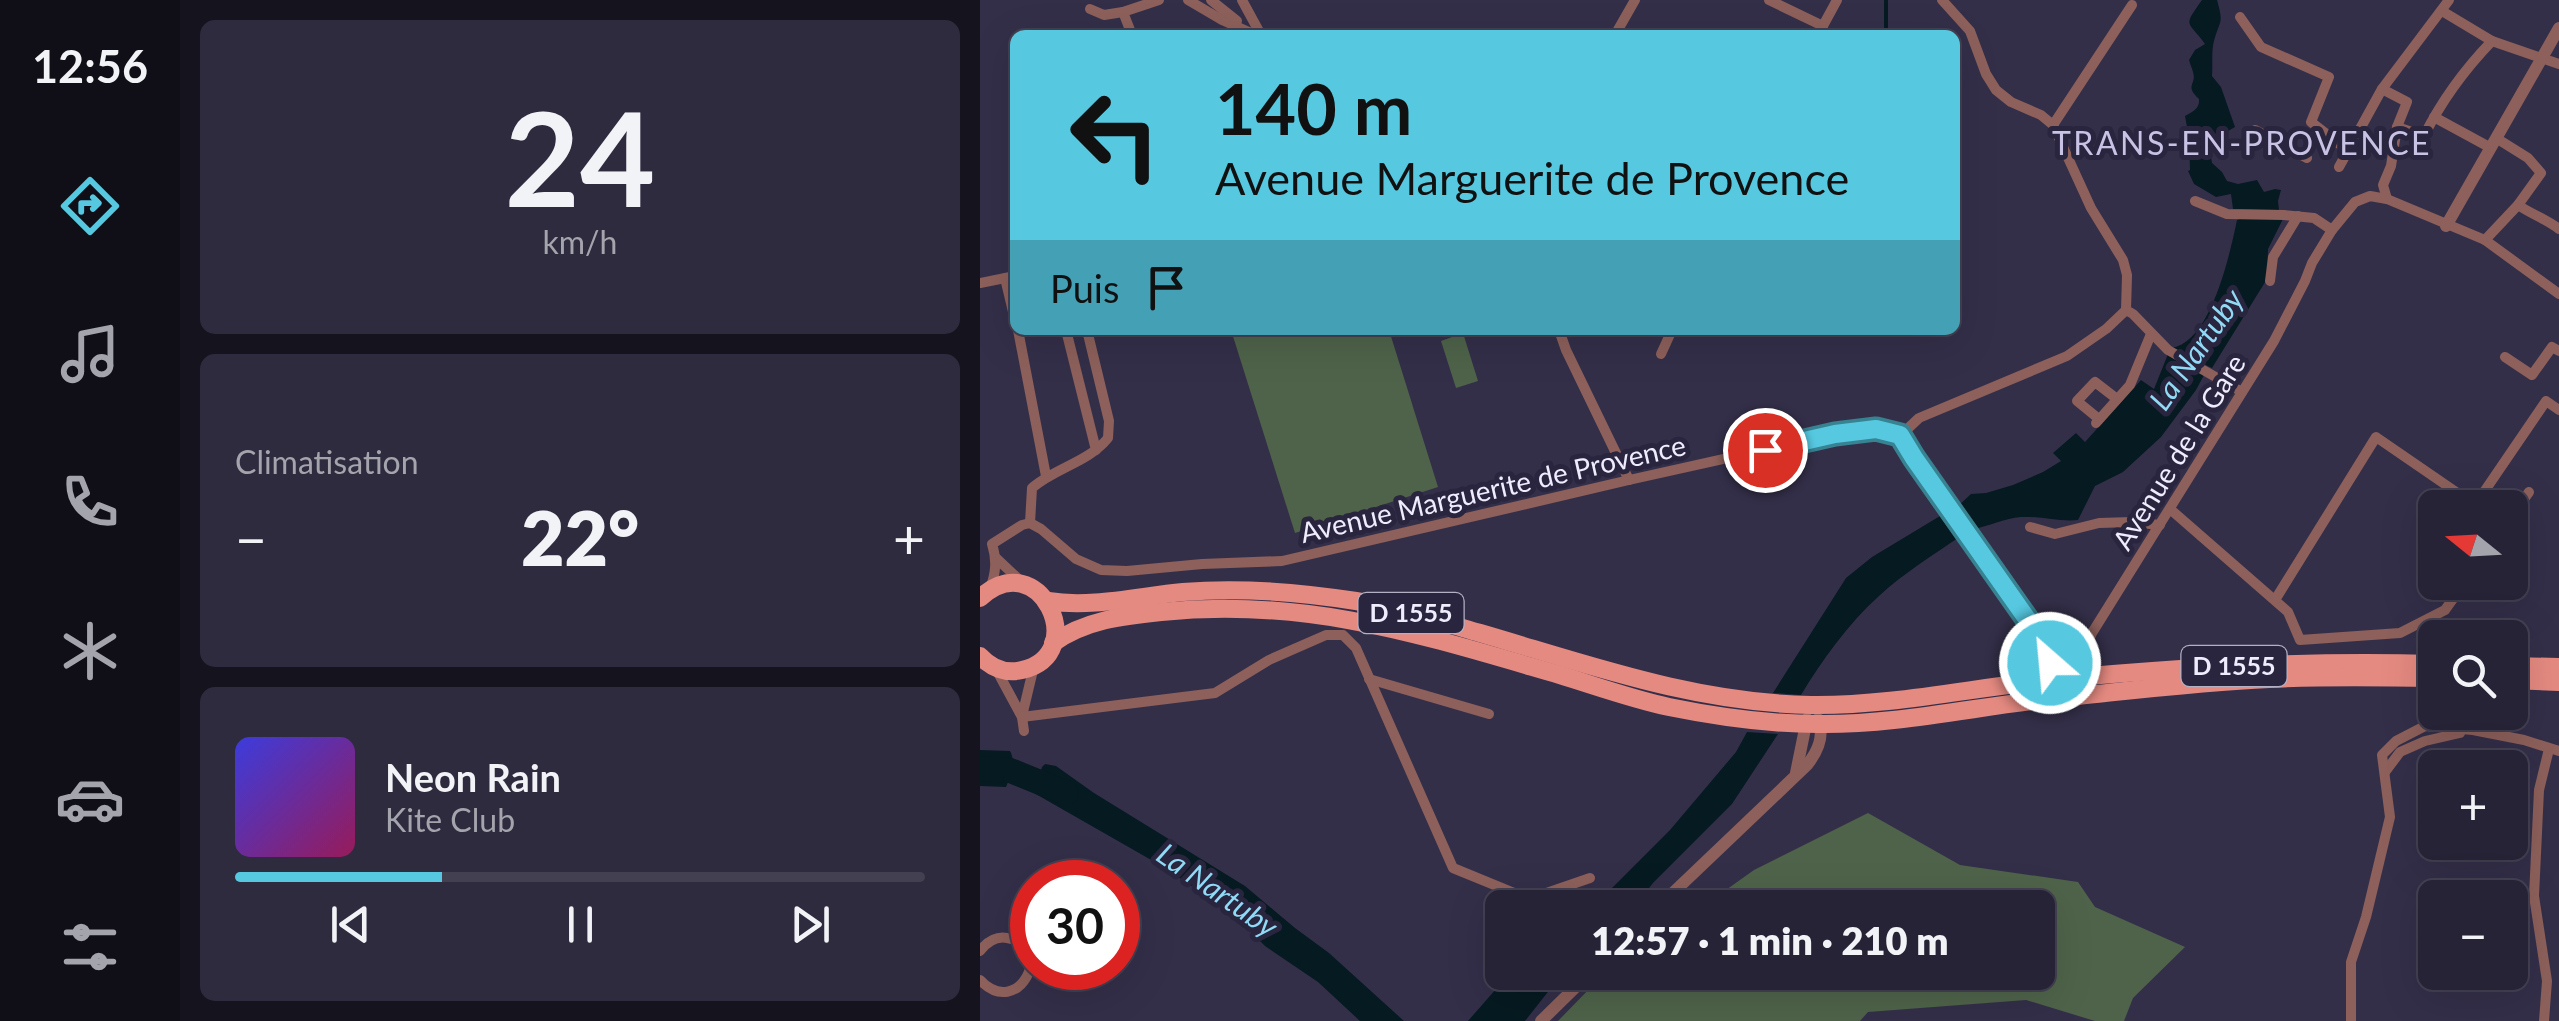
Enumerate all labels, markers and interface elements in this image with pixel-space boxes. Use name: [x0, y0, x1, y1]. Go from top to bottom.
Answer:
text: 12:56: [32, 39, 148, 93]
text: 140 m: [1215, 66, 1412, 150]
icon: left: [1050, 70, 1180, 200]
text: 24: [505, 79, 655, 235]
district label: TRANS-EN-PROVENCE: [2052, 123, 2432, 162]
text: Avenue Marguerite de Provence: [1215, 151, 1849, 205]
icon: directions: [55, 171, 125, 241]
text: km/h: [543, 222, 617, 261]
icon: arrive: [1139, 260, 1194, 315]
text: Puis: [1050, 265, 1119, 311]
water label: La Nartuby: [2141, 281, 2250, 416]
icon: music: [55, 319, 125, 389]
street label: Avenue de la Gare: [2104, 348, 2252, 555]
pin: [1723, 408, 1808, 493]
icon: arrive: [1738, 423, 1793, 478]
street label: Avenue Marguerite de Provence: [1297, 427, 1689, 549]
text: Climatisation: [235, 442, 419, 481]
icon: phone: [55, 467, 125, 537]
north arrow: [2418, 490, 2528, 600]
map controls: [2418, 490, 2528, 990]
text: 22°: [521, 492, 639, 582]
text: −: [235, 505, 267, 571]
text: +: [893, 505, 925, 571]
road number: D 1555: [1358, 593, 1464, 633]
position arrow: [1998, 611, 2102, 715]
icon: climate: [55, 616, 125, 686]
button: search: [2418, 620, 2528, 730]
road number: D 1555: [2182, 646, 2286, 686]
button: +: [2418, 750, 2528, 860]
text: Neon Rain: [385, 754, 561, 800]
icon: car: [55, 764, 125, 834]
text: Kite Club: [385, 800, 515, 839]
water label: La Nartuby: [1151, 835, 1286, 944]
speed limit sign: 30: [1010, 860, 1140, 990]
button: −: [2418, 880, 2528, 990]
icon: previous: [323, 897, 378, 952]
icon: pause: [553, 897, 608, 952]
icon: next: [783, 897, 838, 952]
icon: filters: [55, 912, 125, 982]
text: 12:57 · 1 min · 210 m: [1591, 917, 1949, 963]

